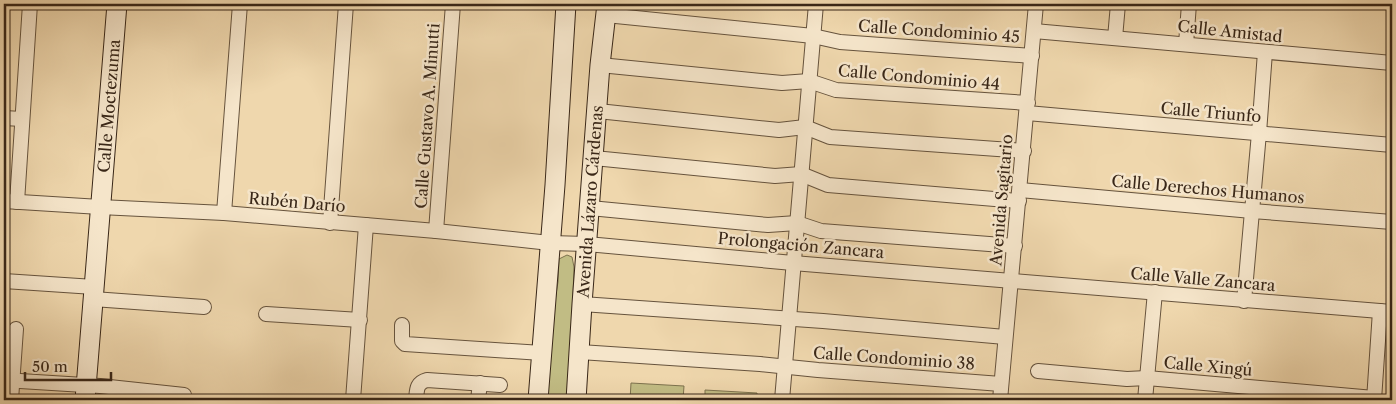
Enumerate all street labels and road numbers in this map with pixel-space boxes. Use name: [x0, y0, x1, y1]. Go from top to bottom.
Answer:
street label: Calle Condominio 45: [858, 15, 1020, 47]
street label: Calle Amistad: [1177, 16, 1284, 46]
street label: Calle Gustavo A. Minutti: [411, 22, 443, 209]
street label: Calle Moctezuma: [93, 38, 124, 173]
street label: Calle Condominio 44: [837, 60, 1001, 94]
street label: Calle Triunfo: [1160, 98, 1262, 126]
street label: Avenida Lázaro Cárdenas: [572, 104, 607, 299]
street label: Avenida Sagitario: [985, 133, 1017, 268]
street label: Calle Derechos Humanos: [1111, 171, 1305, 207]
street label: Rubén Darío: [248, 188, 347, 216]
street label: Prolongación Zancara: [717, 228, 886, 262]
street label: Calle Valle Zancara: [1130, 263, 1277, 295]
street label: Calle Condominio 38: [812, 342, 976, 374]
street label: Calle Xingú: [1163, 352, 1253, 380]

